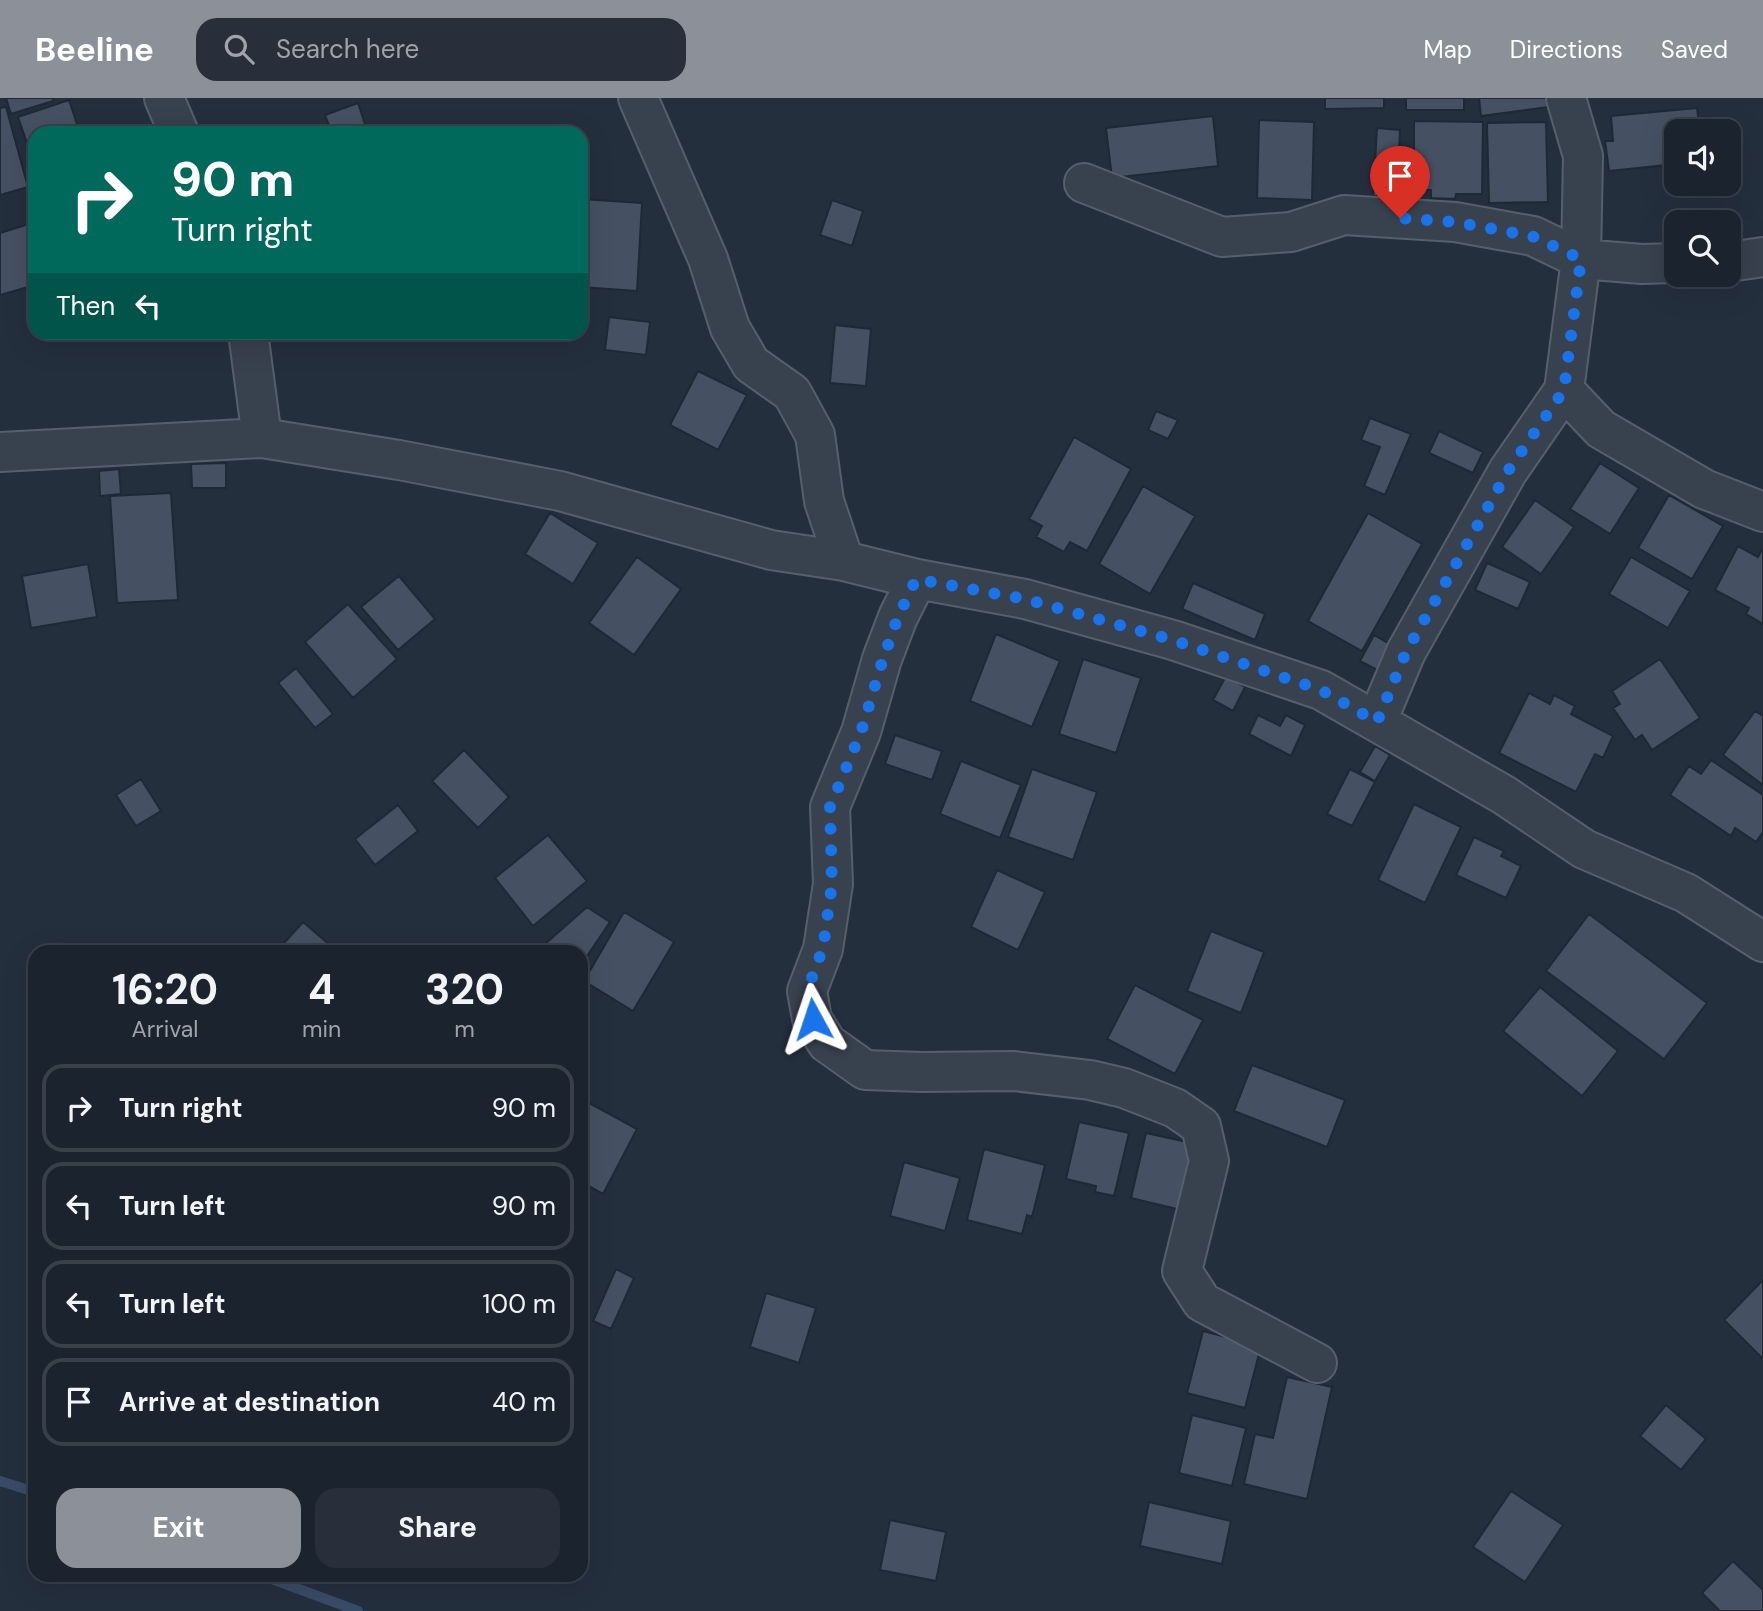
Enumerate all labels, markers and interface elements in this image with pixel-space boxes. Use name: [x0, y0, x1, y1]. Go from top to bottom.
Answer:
search box: [196, 18, 686, 81]
text: Beeline: [35, 28, 154, 71]
icon: search: [220, 30, 258, 68]
text: Search here: [276, 32, 419, 66]
text: Map: [1424, 34, 1472, 65]
text: Directions: [1510, 34, 1623, 65]
text: Saved: [1661, 34, 1728, 65]
map controls: [1664, 119, 1741, 287]
button: sound: [1664, 119, 1741, 196]
pin: [1370, 146, 1430, 218]
text: 90 m: [171, 147, 294, 211]
icon: right: [56, 154, 147, 245]
icon: arrive: [1381, 157, 1419, 195]
text: Turn right: [171, 209, 313, 251]
button: search: [1664, 210, 1741, 287]
icon: left: [129, 287, 167, 325]
text: Then: [56, 289, 115, 323]
text: 16:20: [112, 962, 218, 1017]
text: 4: [308, 962, 335, 1017]
text: 320: [425, 962, 504, 1017]
position arrow: [776, 982, 850, 1056]
text: Arrival: [132, 1014, 199, 1044]
text: min: [302, 1014, 341, 1044]
text: m: [454, 1014, 475, 1044]
icon: right: [60, 1089, 98, 1127]
text: Turn right: [119, 1091, 243, 1125]
text: 90 m: [492, 1091, 556, 1125]
icon: left: [60, 1187, 98, 1225]
text: Turn left: [119, 1189, 226, 1223]
text: 90 m: [492, 1189, 556, 1223]
icon: left: [60, 1285, 98, 1323]
text: Turn left: [119, 1287, 226, 1321]
text: 100 m: [482, 1287, 556, 1321]
icon: arrive: [60, 1383, 98, 1421]
text: Arrive at destination: [119, 1385, 380, 1419]
text: 40 m: [492, 1385, 556, 1419]
button: Exit: [56, 1488, 301, 1568]
button: Share: [315, 1488, 560, 1568]

